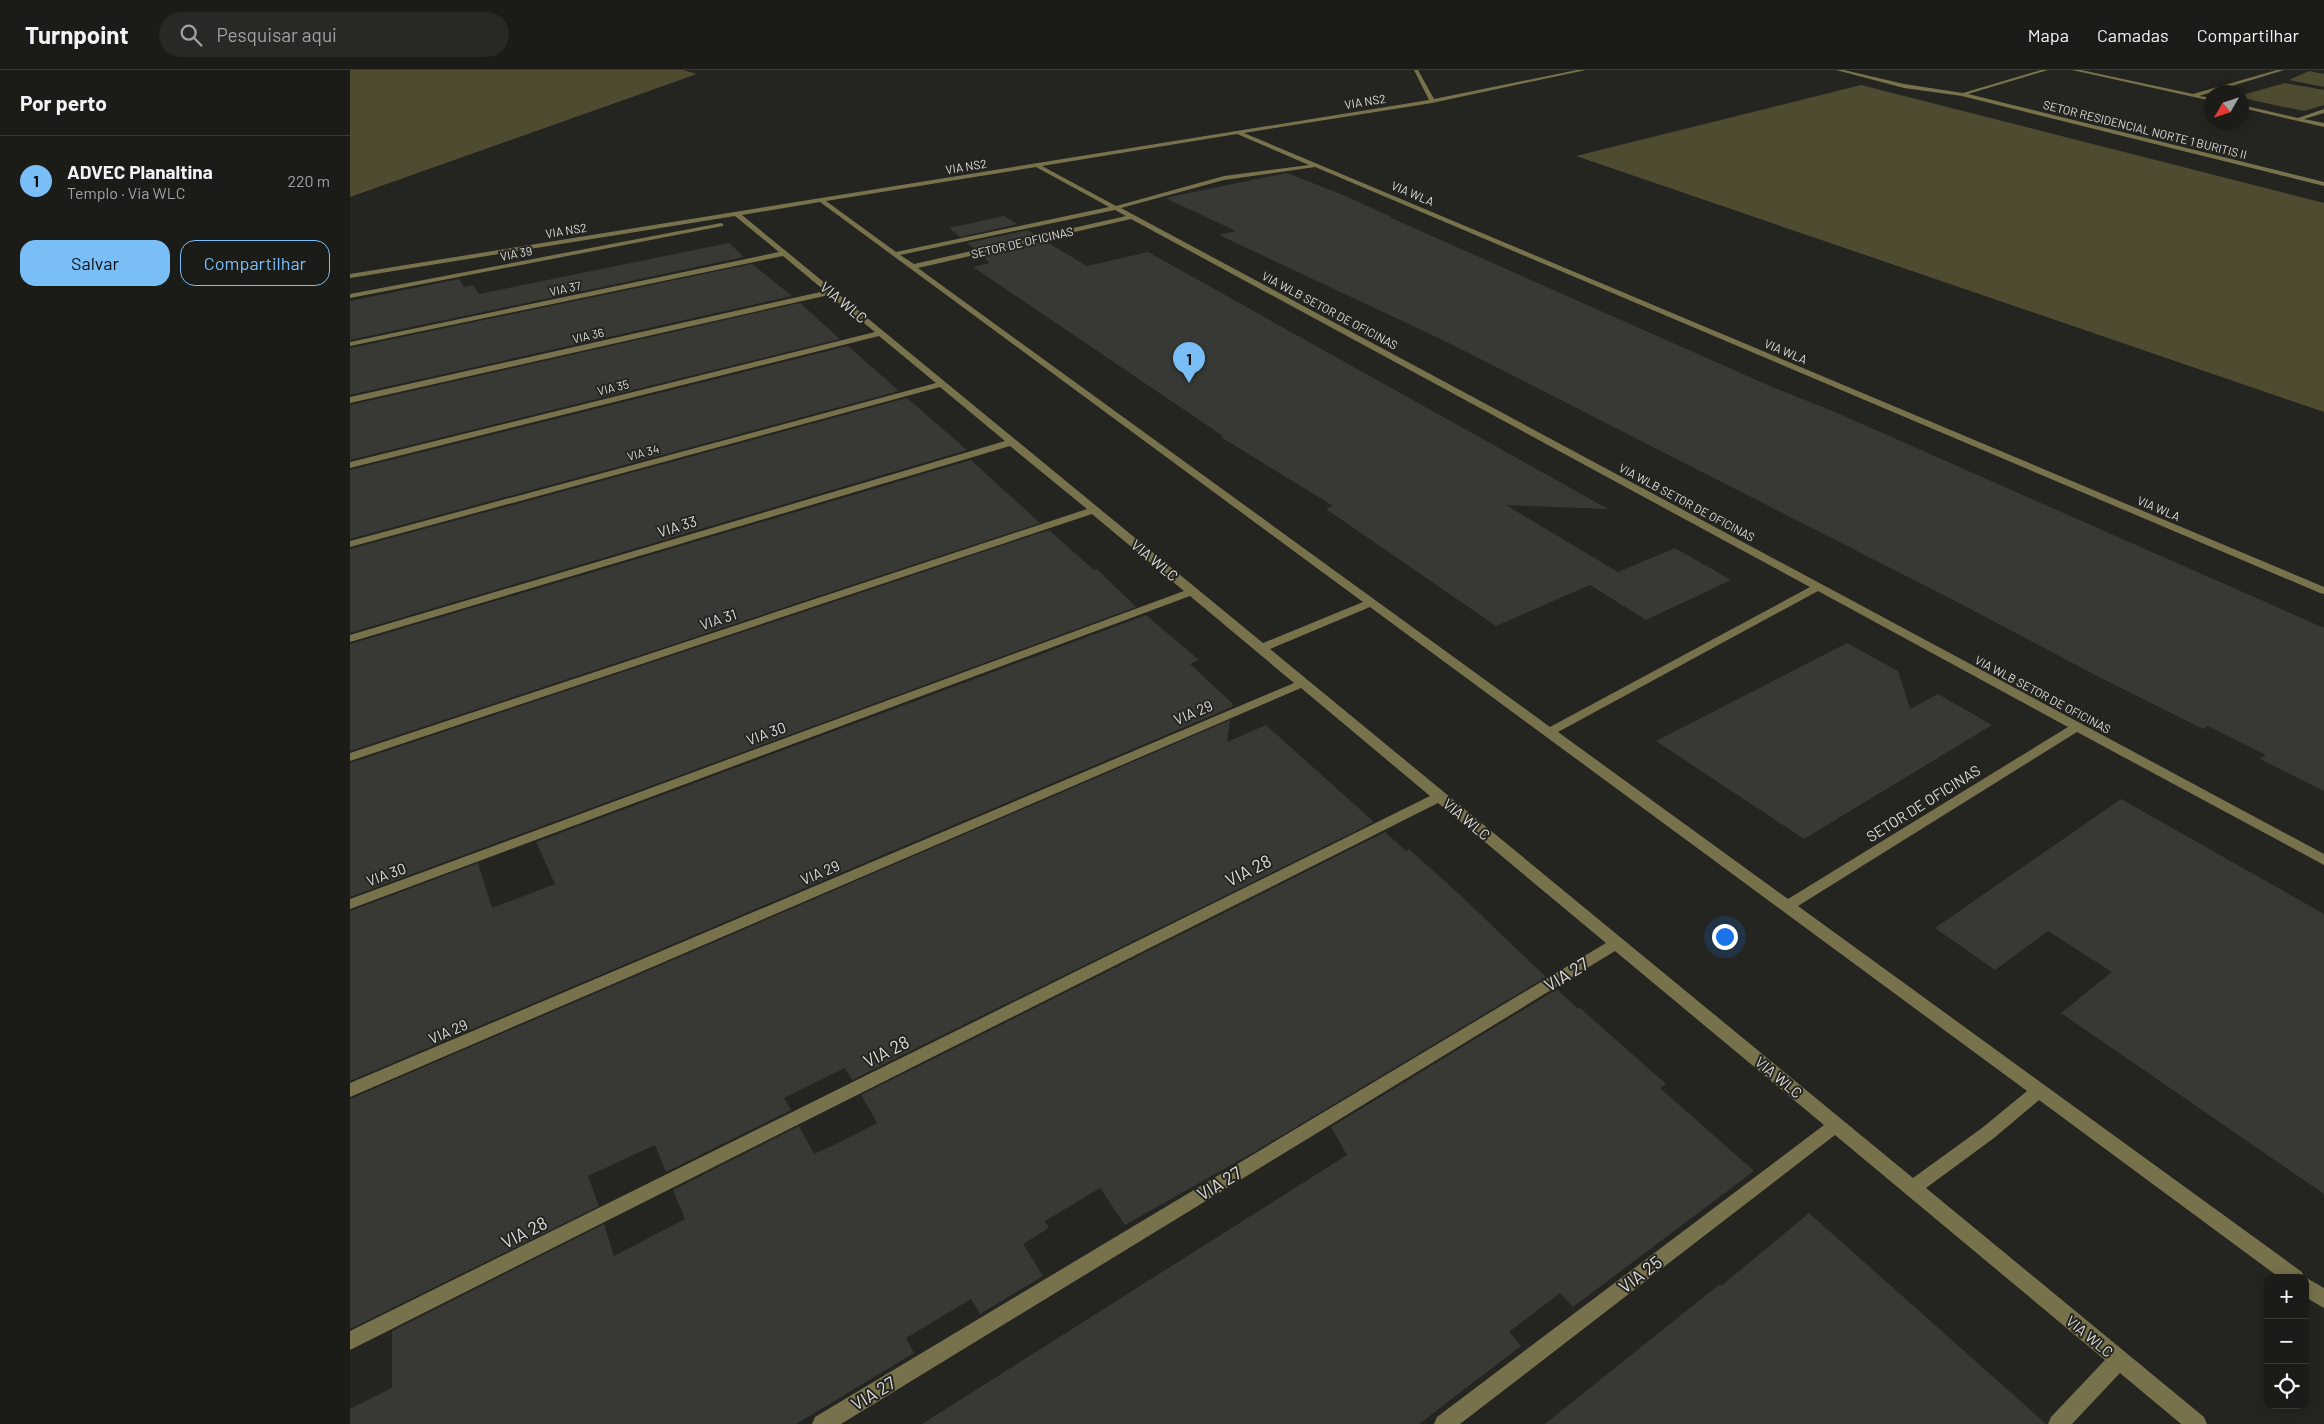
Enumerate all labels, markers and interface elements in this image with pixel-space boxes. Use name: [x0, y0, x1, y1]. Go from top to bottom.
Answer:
search box: [159, 12, 509, 57]
text: Turnpoint: [25, 20, 129, 49]
icon: search: [177, 21, 205, 49]
text: Pesquisar aqui: [217, 23, 337, 46]
text: Mapa: [2028, 24, 2069, 46]
text: Camadas: [2097, 24, 2169, 46]
text: Compartilhar: [2197, 24, 2299, 46]
north arrow: [2204, 85, 2249, 130]
text: Por perto: [20, 90, 107, 115]
street label: VIA NS2: [1343, 91, 1387, 111]
street label: SETOR RESIDENCIAL NORTE 1 BURITIS II: [2042, 97, 2248, 161]
street label: VIA NS2: [944, 156, 988, 176]
text: ADVEC Planaltina: [67, 160, 213, 183]
text: 1: [33, 171, 39, 190]
text: 220 m: [287, 171, 330, 190]
street label: VIA WLA: [1390, 178, 1436, 208]
text: Templo · Via WLC: [67, 183, 185, 202]
street label: VIA NS2: [544, 220, 588, 240]
street label: SETOR DE OFICINAS: [969, 223, 1075, 261]
button: Salvar: [20, 240, 170, 286]
button: Compartilhar: [180, 240, 330, 286]
street label: VIA 39: [499, 243, 533, 263]
street label: VIA WLB SETOR DE OFICINAS: [1260, 268, 1400, 352]
street label: VIA WLC: [817, 277, 871, 327]
street label: VIA 37: [548, 278, 582, 298]
street label: VIA 36: [571, 325, 605, 345]
street label: VIA WLA: [1763, 336, 1809, 366]
pin: 1: [1173, 342, 1205, 383]
street label: VIA 35: [596, 376, 630, 398]
street label: VIA 34: [625, 441, 661, 463]
street label: VIA WLB SETOR DE OFICINAS: [1617, 460, 1757, 544]
street label: VIA WLA: [2136, 493, 2182, 523]
street label: VIA 33: [655, 512, 699, 540]
street label: VIA WLC: [1128, 535, 1182, 585]
street label: VIA 31: [697, 605, 739, 633]
street label: VIA WLB SETOR DE OFICINAS: [1973, 652, 2113, 736]
street label: VIA 29: [1171, 696, 1215, 728]
street label: VIA 30: [744, 718, 788, 748]
street label: SETOR DE OFICINAS: [1863, 761, 1983, 845]
street label: VIA WLC: [1440, 794, 1494, 844]
street label: VIA 28: [1221, 849, 1275, 891]
street label: VIA 29: [798, 856, 842, 888]
street label: VIA 30: [364, 859, 408, 889]
your location: [1712, 924, 1738, 950]
street label: VIA 27: [1540, 952, 1593, 996]
street label: VIA 29: [426, 1015, 470, 1047]
street label: VIA 28: [859, 1030, 913, 1072]
street label: VIA WLC: [1752, 1052, 1806, 1102]
street label: VIA 27: [1193, 1161, 1246, 1205]
street label: VIA 28: [497, 1211, 551, 1253]
street label: VIA 25: [1614, 1251, 1666, 1297]
map controls: [2264, 1274, 2309, 1409]
button: +: [2264, 1274, 2309, 1319]
street label: VIA WLC: [2063, 1311, 2117, 1361]
button: −: [2264, 1319, 2309, 1364]
button: locate: [2264, 1364, 2309, 1409]
street label: VIA 27: [847, 1371, 900, 1415]

